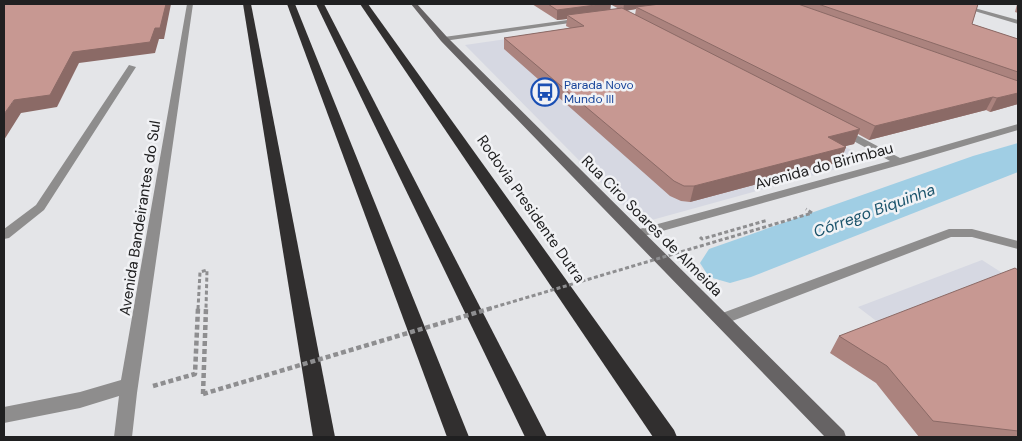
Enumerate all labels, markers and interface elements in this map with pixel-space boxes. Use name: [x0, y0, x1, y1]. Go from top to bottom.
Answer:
bus stop icon: Parada Novo Mundo III: [530, 77, 560, 107]
place label: Parada Novo Mundo III: [564, 77, 634, 107]
street label: Avenida Bandeirantes do Sul: [115, 119, 165, 317]
street label: Rodovia Presidente Dutra: [472, 131, 590, 287]
street label: Avenida do Birimbau: [753, 138, 895, 194]
street label: Rua Ciro Soares de Almeida: [577, 151, 727, 301]
water label: Córrego Biquinha: [810, 179, 938, 242]

